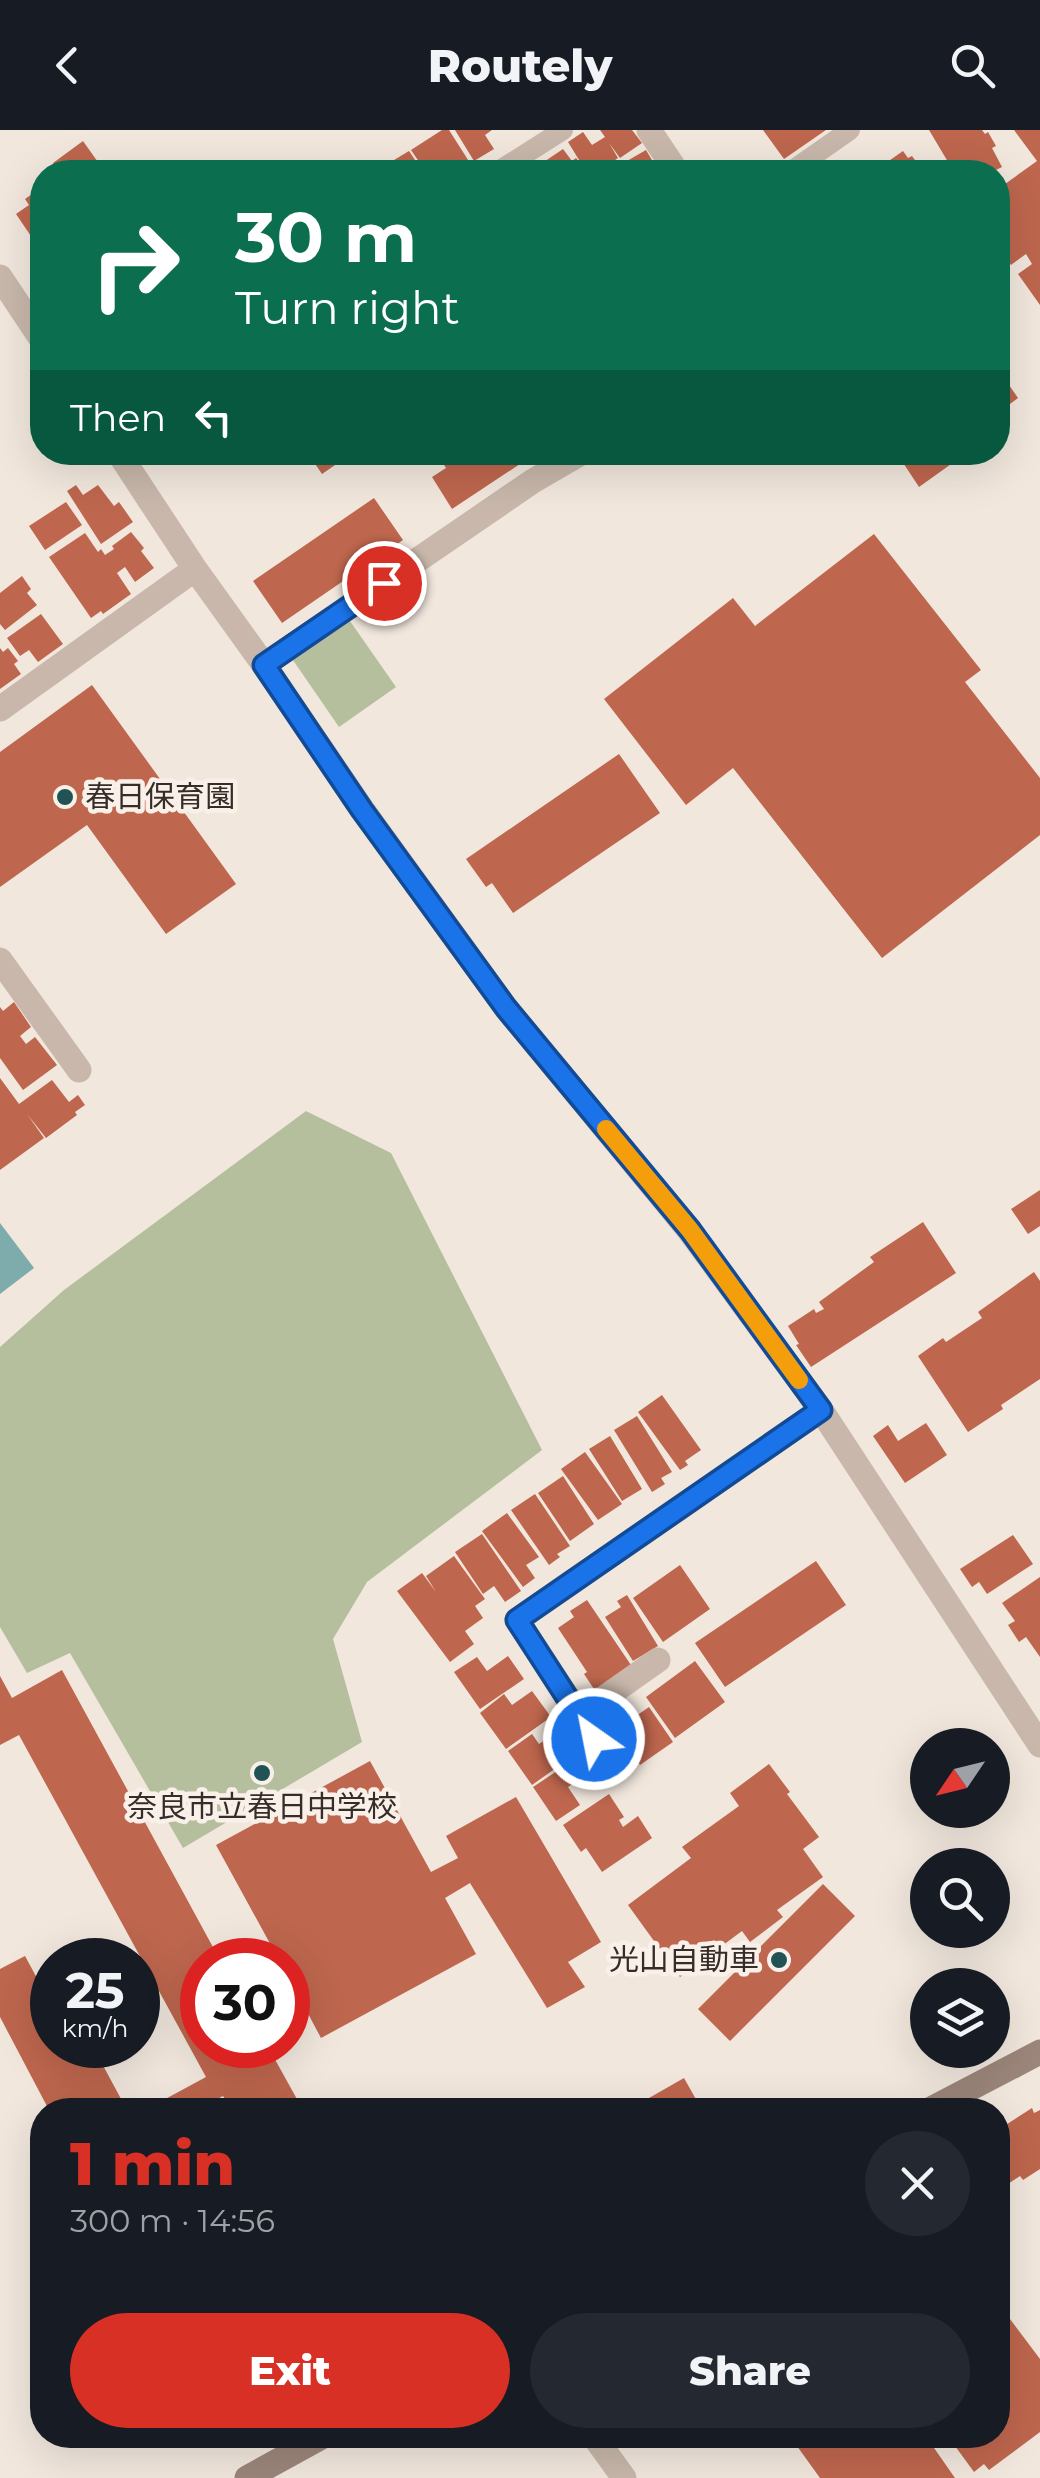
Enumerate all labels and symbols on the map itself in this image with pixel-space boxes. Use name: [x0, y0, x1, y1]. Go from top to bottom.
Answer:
pin: [342, 541, 427, 626]
place label: 春日保育園: [85, 778, 235, 815]
marker: 春日保育園: [54, 786, 76, 808]
position arrow: [542, 1687, 646, 1791]
north arrow: [910, 1728, 1010, 1828]
marker: 奈良市立春日中学校: [251, 1762, 273, 1784]
place label: 奈良市立春日中学校: [127, 1788, 397, 1825]
speed limit sign: 30: [180, 1938, 310, 2068]
place label: 光山自動車: [609, 1941, 759, 1978]
marker: 光山自動車: [768, 1949, 790, 1971]

